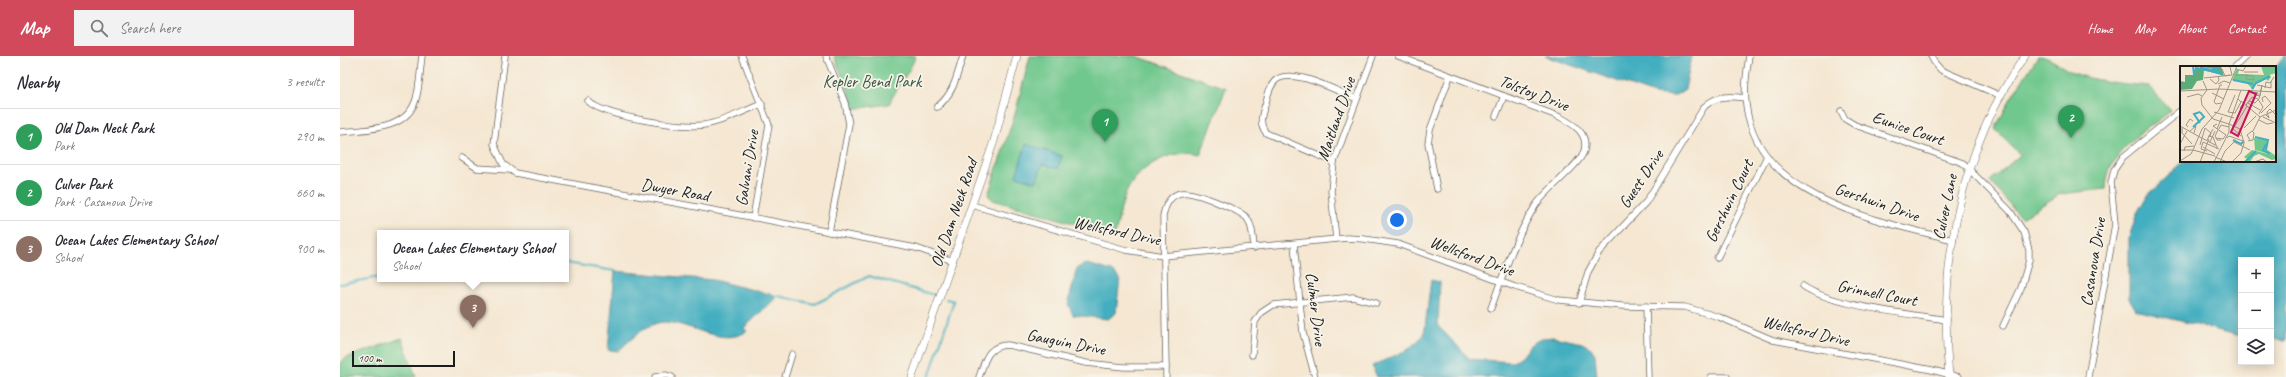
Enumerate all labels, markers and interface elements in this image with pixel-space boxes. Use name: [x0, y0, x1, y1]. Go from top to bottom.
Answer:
search box: [74, 10, 354, 46]
text: Map: [20, 16, 50, 40]
icon: search: [88, 17, 110, 39]
text: Search here: [120, 19, 181, 38]
text: Home: [2087, 20, 2113, 37]
text: Map: [2135, 20, 2156, 37]
text: About: [2178, 20, 2206, 37]
text: Contact: [2228, 20, 2266, 37]
inset map: [2180, 66, 2276, 162]
street label: Tolstoy Drive: [1496, 70, 1573, 116]
park label: Kepler Bend Park: [823, 71, 923, 92]
text: Nearby: [16, 72, 59, 93]
street label: Maitland Drive: [1312, 73, 1361, 164]
text: 3 results: [286, 74, 324, 90]
pin: 2: [2058, 105, 2084, 138]
street label: Eunice Court: [1870, 106, 1949, 151]
pin: 1: [1092, 109, 1118, 142]
text: Old Dam Neck Park: [54, 119, 154, 138]
street label: Galvani Drive: [731, 127, 764, 207]
text: 1: [26, 129, 32, 145]
text: 290 m: [296, 129, 324, 145]
text: Park: [54, 138, 75, 154]
street label: Guest Drive: [1614, 145, 1669, 212]
street label: Old Dam Neck Road: [926, 154, 983, 270]
street label: Gershwin Court: [1700, 154, 1759, 246]
street label: Culver Lane: [1928, 171, 1962, 241]
street label: Dwyer Road: [639, 174, 713, 207]
text: Culver Park: [54, 175, 112, 194]
street label: Gershwin Drive: [1832, 178, 1923, 227]
text: 2: [26, 185, 32, 201]
text: 660 m: [296, 185, 324, 201]
text: Park · Casanova Drive: [54, 194, 152, 210]
your location: [1387, 210, 1407, 230]
street label: Wellsford Drive: [1072, 212, 1164, 251]
street label: Casanova Drive: [2076, 215, 2111, 308]
popup: [377, 230, 569, 282]
text: Ocean Lakes Elementary School: [54, 231, 216, 250]
street label: Wellsford Drive: [1427, 231, 1518, 281]
text: Ocean Lakes Elementary School: [392, 239, 554, 258]
text: 3: [26, 241, 32, 257]
text: 900 m: [296, 241, 324, 257]
text: School: [54, 250, 82, 266]
map controls: [2238, 257, 2274, 365]
button: +: [2238, 257, 2274, 293]
text: School: [392, 258, 420, 274]
street label: Culmer Drive: [1301, 271, 1331, 348]
street label: Grinnell Court: [1836, 275, 1921, 311]
button: −: [2238, 293, 2274, 329]
pin: 3: [460, 295, 486, 328]
street label: Wellsford Drive: [1761, 311, 1853, 351]
street label: Gauguin Drive: [1025, 324, 1108, 360]
button: layers: [2238, 329, 2274, 365]
scale bar: [352, 349, 455, 368]
text: 100 m: [358, 351, 382, 365]

